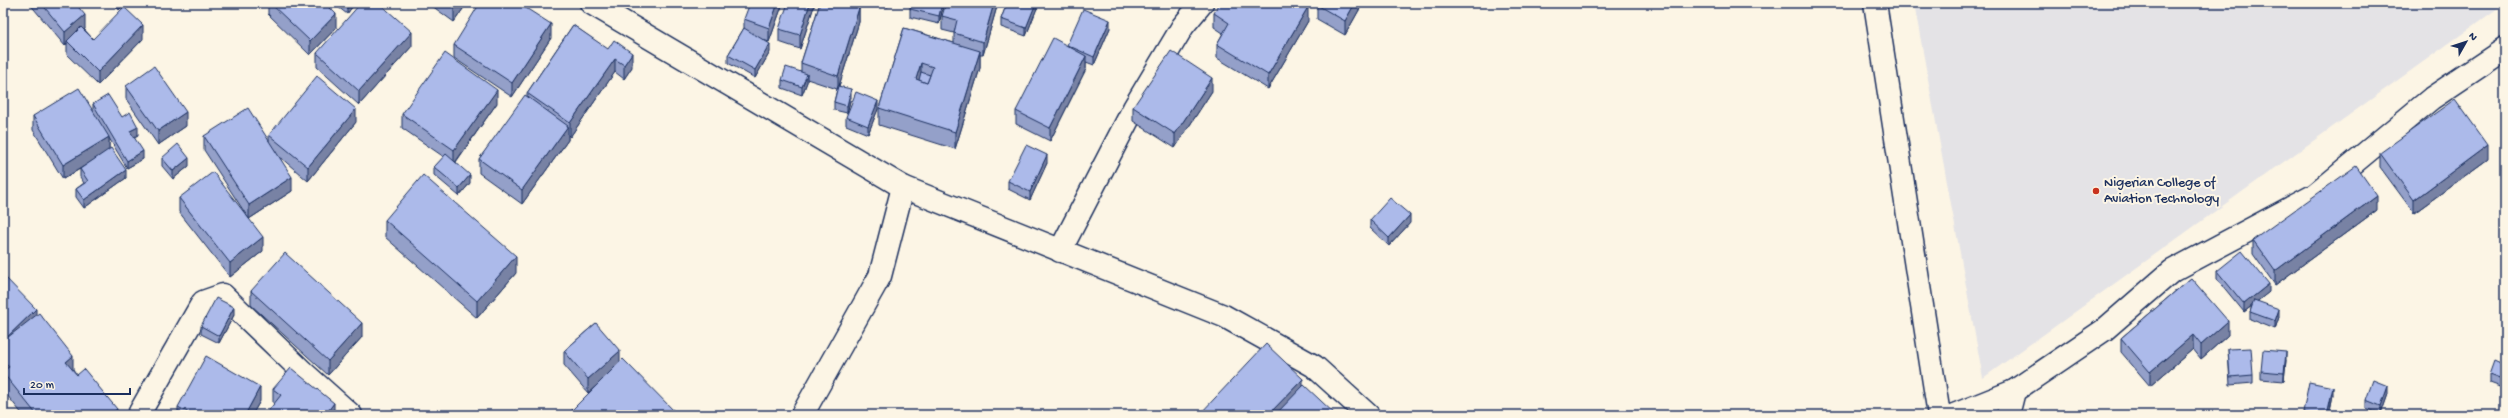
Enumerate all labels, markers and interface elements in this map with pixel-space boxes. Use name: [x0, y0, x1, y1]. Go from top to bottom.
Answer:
north arrow: [2446, 22, 2486, 62]
text: N: [2465, 30, 2479, 44]
place label: Nigerian College of Aviation Technology: [2104, 175, 2219, 208]
marker: Nigerian College of Aviation Technology: [2091, 186, 2101, 196]
scale bar: [24, 370, 130, 396]
text: 20 m: [30, 379, 55, 393]

